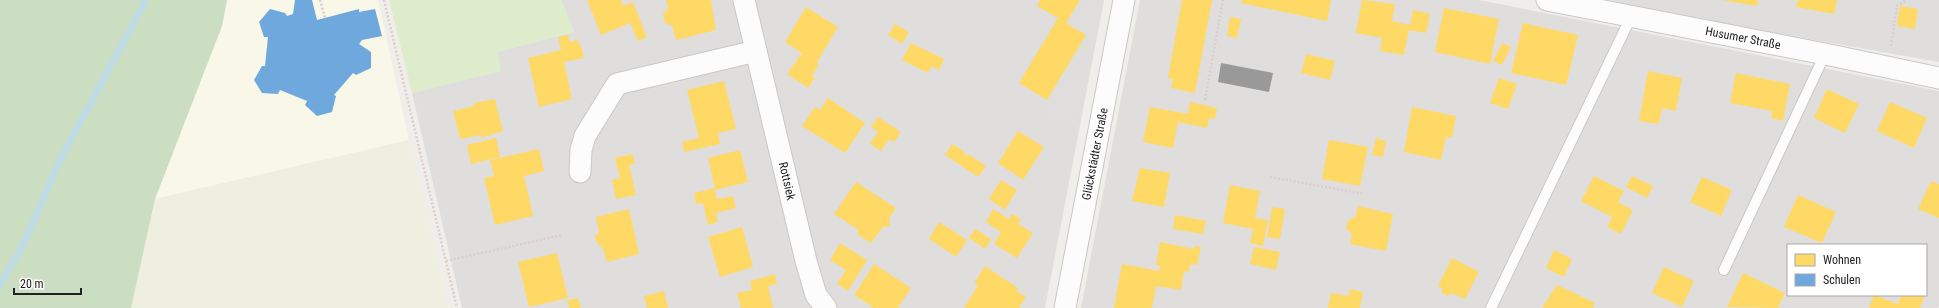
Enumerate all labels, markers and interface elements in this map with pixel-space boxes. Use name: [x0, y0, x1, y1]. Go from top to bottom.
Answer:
street label: Husumer Straße: [1704, 24, 1782, 52]
street label: Glückstädter Straße: [1079, 106, 1111, 201]
street label: Rottsiek: [776, 161, 798, 202]
legend: [1787, 244, 1927, 296]
text: Wohnen: [1823, 253, 1861, 267]
scale bar: [14, 270, 81, 296]
text: Schulen: [1823, 273, 1861, 287]
text: 20 m: [20, 277, 44, 291]

